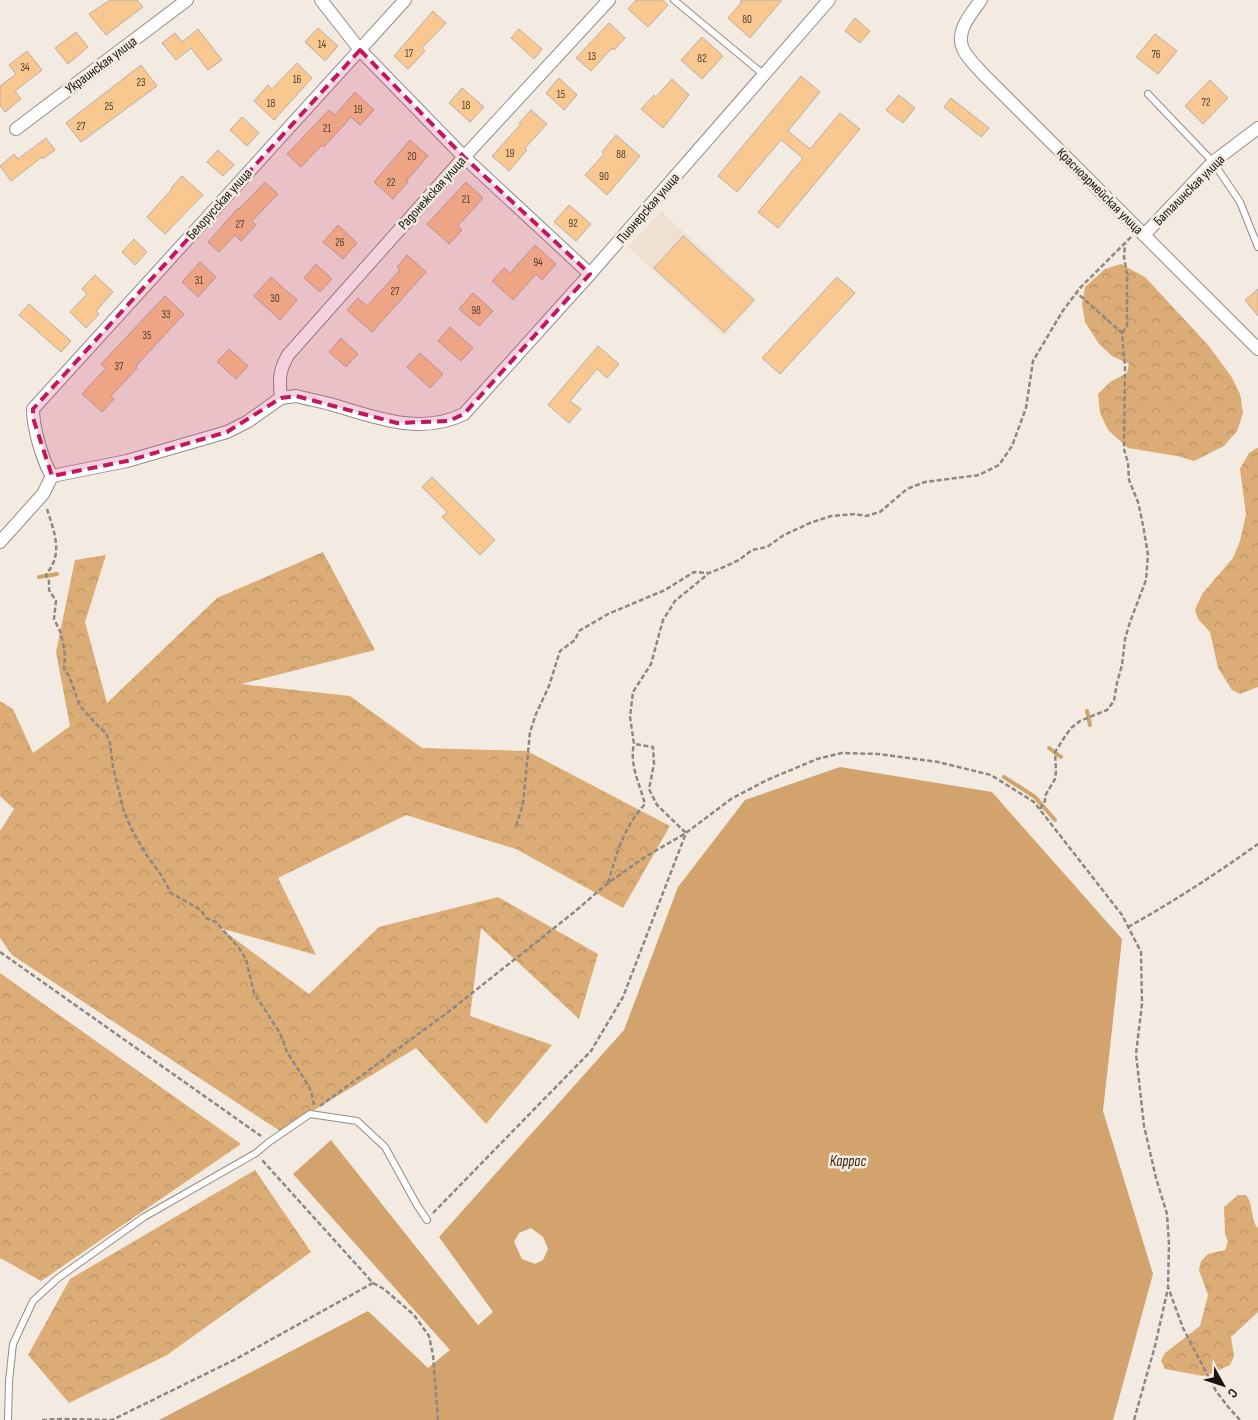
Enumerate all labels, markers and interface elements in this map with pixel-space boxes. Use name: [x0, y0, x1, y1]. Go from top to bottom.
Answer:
house number: 80: [742, 13, 752, 26]
street label: Украинская улица: [62, 33, 140, 97]
house number: 14: [318, 38, 327, 51]
house number: 17: [405, 47, 414, 60]
house number: 76: [1151, 48, 1161, 61]
house number: 13: [588, 50, 597, 63]
house number: 82: [697, 52, 707, 65]
house number: 34: [20, 61, 30, 74]
house number: 16: [293, 73, 302, 86]
house number: 23: [136, 76, 146, 89]
house number: 15: [557, 88, 565, 101]
house number: 72: [1202, 96, 1211, 109]
house number: 18: [267, 97, 276, 110]
house number: 18: [462, 99, 471, 112]
house number: 25: [105, 100, 113, 113]
house number: 19: [354, 103, 362, 116]
house number: 27: [77, 120, 86, 133]
house number: 21: [323, 122, 331, 135]
street label: Красноармейская улица: [1053, 144, 1147, 238]
house number: 19: [506, 147, 514, 160]
house number: 88: [616, 148, 626, 161]
house number: 20: [407, 150, 417, 163]
street label: Баталинская улица: [1150, 151, 1228, 229]
street label: Радонежская улица: [395, 153, 469, 233]
street label: Белорусская улица: [182, 165, 256, 243]
street label: Пионерская улица: [613, 169, 683, 247]
house number: 90: [599, 170, 609, 183]
house number: 22: [386, 176, 396, 189]
house number: 21: [462, 193, 470, 206]
house number: 92: [568, 217, 578, 230]
house number: 27: [236, 218, 245, 231]
house number: 26: [335, 236, 345, 249]
house number: 94: [533, 256, 543, 269]
house number: 31: [195, 274, 203, 287]
house number: 27: [391, 285, 400, 298]
house number: 30: [270, 292, 280, 305]
house number: 98: [471, 304, 481, 317]
house number: 33: [161, 308, 171, 321]
house number: 35: [142, 329, 152, 342]
house number: 37: [114, 360, 124, 373]
water label: Каррас: [830, 1152, 866, 1171]
north arrow: [1198, 1360, 1248, 1410]
text: С: [1224, 1385, 1241, 1401]

